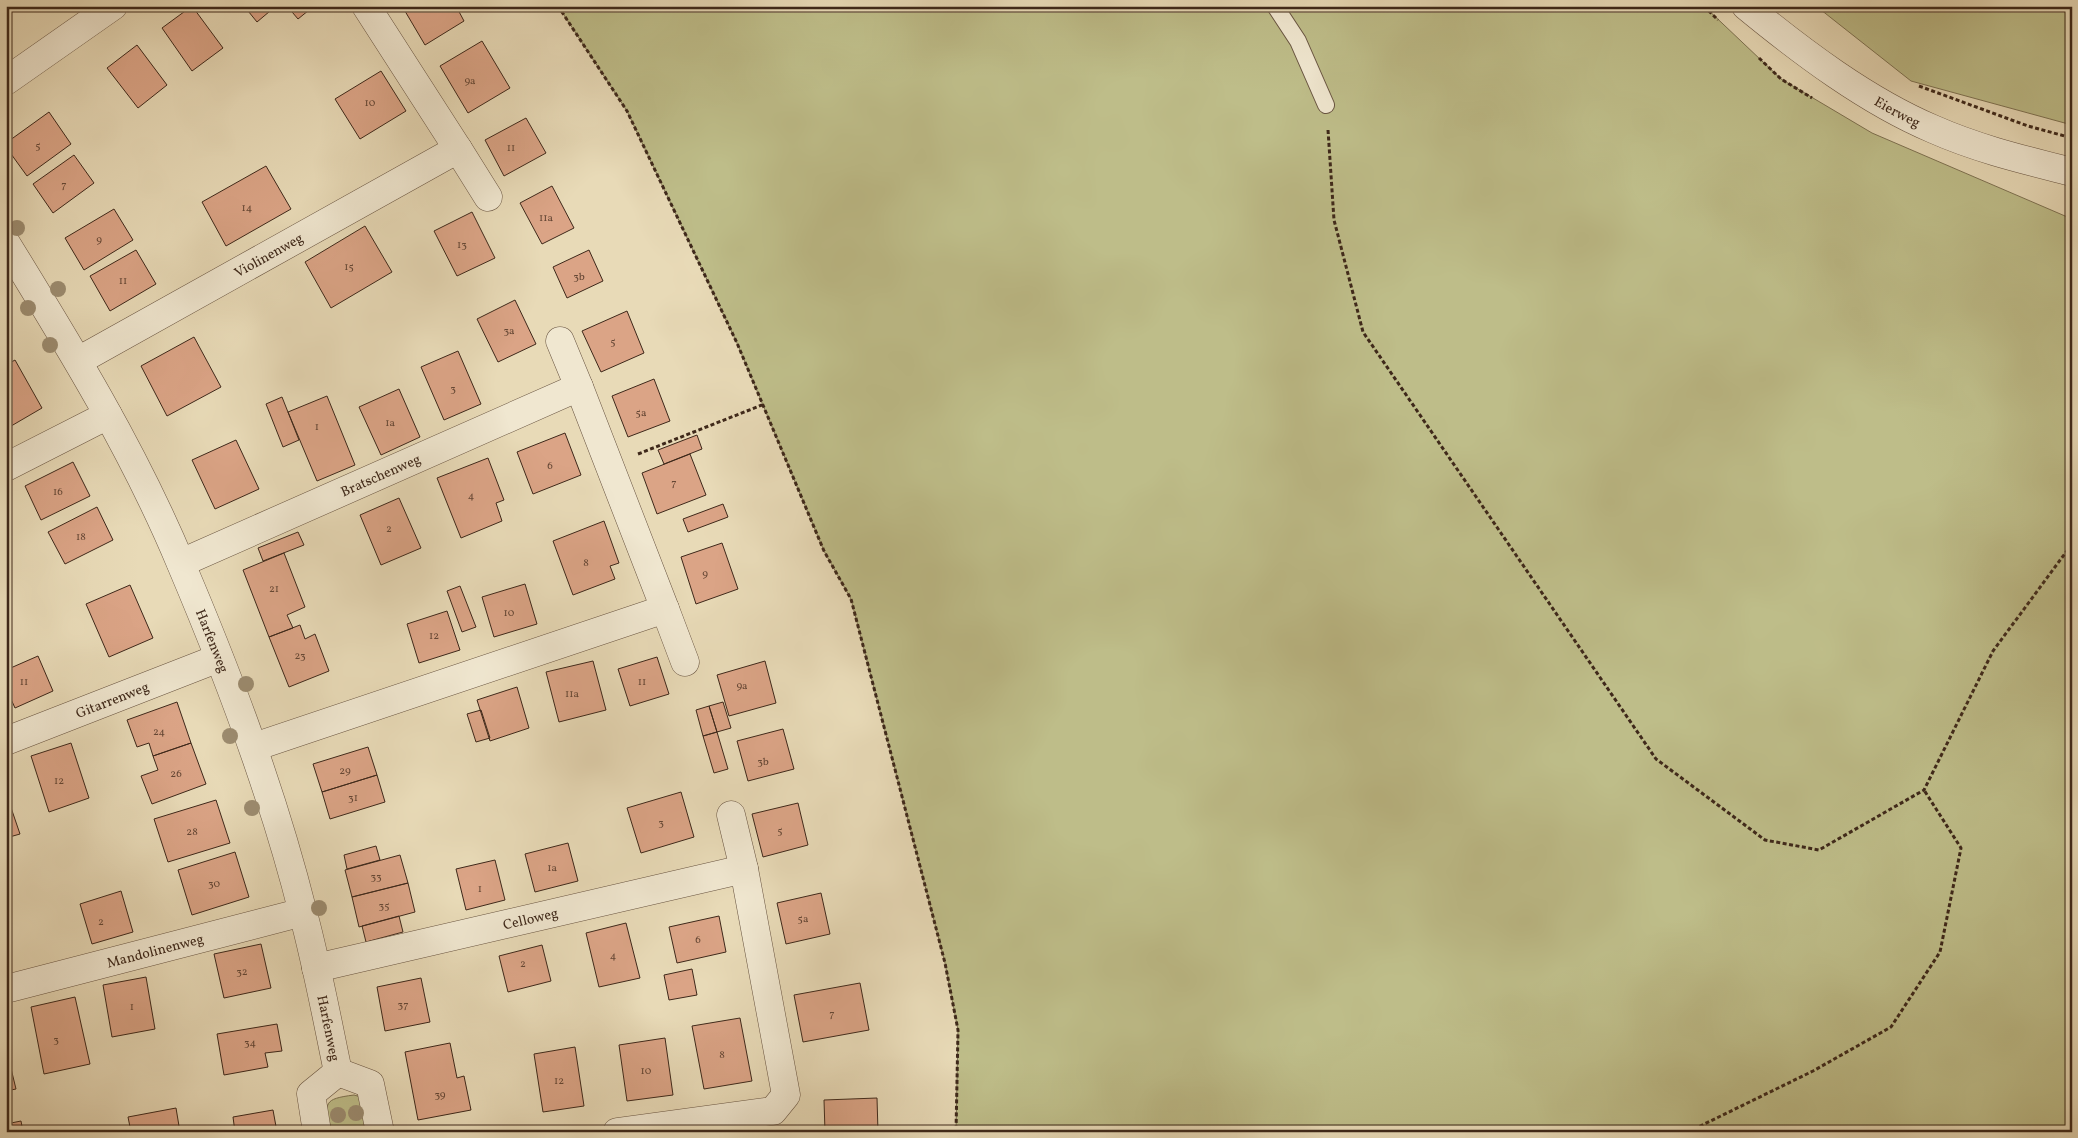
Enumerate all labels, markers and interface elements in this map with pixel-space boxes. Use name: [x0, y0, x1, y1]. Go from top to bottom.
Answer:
house number: 9a: [464, 74, 476, 89]
street label: Eierweg: [1870, 93, 1923, 133]
house number: 10: [365, 96, 376, 111]
house number: 5: [35, 139, 41, 154]
house number: 11: [507, 141, 515, 156]
house number: 7: [61, 178, 67, 193]
house number: 14: [242, 201, 253, 216]
house number: 11a: [539, 211, 554, 226]
street label: Violinenweg: [231, 229, 307, 283]
house number: 9: [96, 233, 102, 248]
house number: 13: [457, 238, 467, 253]
house number: 15: [344, 260, 354, 275]
house number: 3b: [573, 270, 585, 285]
house number: 11: [119, 274, 127, 289]
house number: 3a: [503, 324, 515, 339]
house number: 5: [610, 335, 616, 350]
house number: 3: [450, 382, 456, 397]
house number: 5a: [636, 406, 647, 421]
house number: 1a: [385, 416, 395, 431]
house number: 1: [315, 420, 319, 435]
street label: Bratschenweg: [338, 450, 424, 502]
house number: 6: [547, 459, 553, 474]
house number: 7: [671, 476, 677, 491]
house number: 16: [53, 485, 63, 500]
house number: 4: [468, 489, 475, 504]
house number: 2: [386, 522, 392, 537]
house number: 18: [76, 530, 86, 545]
house number: 8: [583, 556, 589, 571]
house number: 9: [702, 567, 708, 582]
house number: 21: [269, 582, 279, 597]
house number: 10: [504, 606, 515, 621]
street label: Harfenweg: [190, 607, 232, 676]
house number: 12: [429, 629, 439, 644]
house number: 23: [294, 649, 306, 664]
house number: 11: [20, 675, 28, 690]
house number: 11: [638, 675, 646, 690]
street label: Gitarrenweg: [73, 678, 152, 724]
house number: 9a: [736, 679, 748, 694]
house number: 11a: [565, 687, 580, 702]
house number: 24: [153, 725, 165, 740]
house number: 3b: [757, 755, 769, 770]
house number: 29: [339, 764, 351, 779]
house number: 26: [170, 767, 182, 782]
house number: 12: [54, 774, 64, 789]
house number: 31: [348, 791, 358, 806]
house number: 3: [658, 816, 664, 831]
house number: 5: [777, 824, 783, 839]
house number: 28: [186, 825, 198, 840]
house number: 1a: [547, 861, 557, 876]
house number: 33: [370, 870, 382, 885]
house number: 30: [208, 877, 220, 892]
house number: 1: [478, 882, 482, 897]
house number: 35: [379, 899, 389, 914]
street label: Celloweg: [501, 904, 560, 935]
house number: 5a: [798, 912, 809, 927]
house number: 2: [98, 915, 104, 930]
street label: Mandolinenweg: [105, 930, 206, 973]
house number: 6: [695, 933, 701, 948]
house number: 4: [610, 949, 617, 964]
house number: 2: [520, 957, 526, 972]
house number: 32: [236, 965, 248, 980]
street label: Harfenweg: [311, 993, 344, 1063]
house number: 37: [398, 998, 408, 1013]
house number: 1: [130, 1000, 134, 1015]
house number: 7: [829, 1007, 835, 1022]
house number: 3: [53, 1033, 59, 1048]
house number: 34: [244, 1036, 257, 1051]
house number: 8: [719, 1048, 725, 1063]
house number: 10: [641, 1064, 652, 1079]
house number: 12: [554, 1074, 564, 1089]
house number: 39: [434, 1088, 446, 1103]

